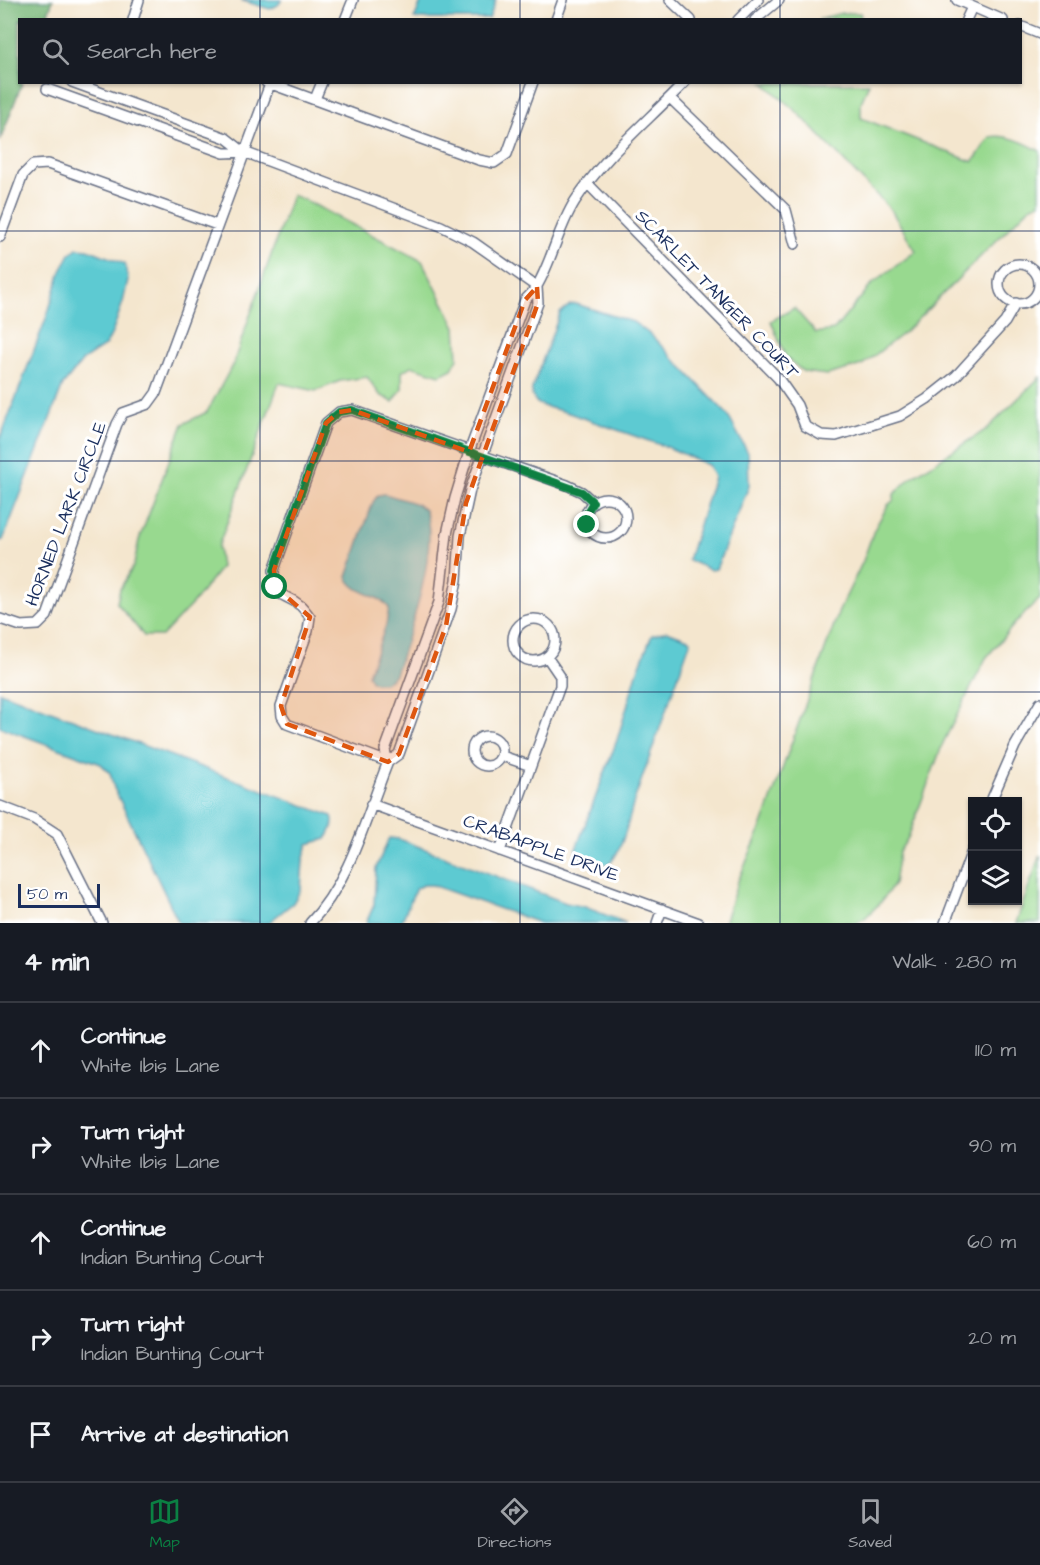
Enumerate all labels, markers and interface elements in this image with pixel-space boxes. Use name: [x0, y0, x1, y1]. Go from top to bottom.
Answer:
search box: [18, 18, 1022, 84]
icon: search: [39, 35, 72, 68]
text: Search here: [87, 36, 217, 67]
street label: SCARLET TANGER COURT: [629, 204, 805, 385]
street label: HORNED LARK CIRCLE: [19, 418, 113, 610]
route end: [573, 511, 599, 537]
route start: [261, 573, 287, 599]
map controls: [968, 797, 1022, 905]
button: locate: [968, 797, 1022, 851]
street label: CRABAPPLE DRIVE: [460, 808, 623, 888]
button: layers: [968, 851, 1022, 905]
scale bar: [18, 881, 100, 908]
text: 50 m: [27, 883, 67, 905]
text: 4 min: [24, 944, 89, 980]
text: Walk · 280 m: [892, 948, 1016, 976]
text: Continue: [81, 1021, 166, 1052]
icon: ahead: [24, 1034, 57, 1067]
text: 110 m: [975, 1036, 1016, 1064]
text: White Ibis Lane: [81, 1052, 220, 1080]
text: Turn right: [81, 1117, 184, 1148]
icon: right: [24, 1130, 57, 1163]
text: 90 m: [968, 1132, 1016, 1160]
text: White Ibis Lane: [81, 1148, 220, 1176]
text: Continue: [81, 1213, 166, 1244]
icon: ahead: [24, 1226, 57, 1259]
text: 60 m: [967, 1228, 1016, 1256]
text: Indian Bunting Court: [81, 1244, 264, 1272]
text: Turn right: [81, 1309, 184, 1340]
icon: right: [24, 1322, 57, 1355]
text: 20 m: [968, 1324, 1016, 1352]
text: Indian Bunting Court: [81, 1340, 264, 1368]
icon: arrive: [24, 1418, 57, 1451]
text: Arrive at destination: [81, 1419, 288, 1450]
tab: Map: [148, 1495, 181, 1553]
tab: Directions: [478, 1495, 552, 1553]
tab: Saved: [848, 1495, 892, 1553]

